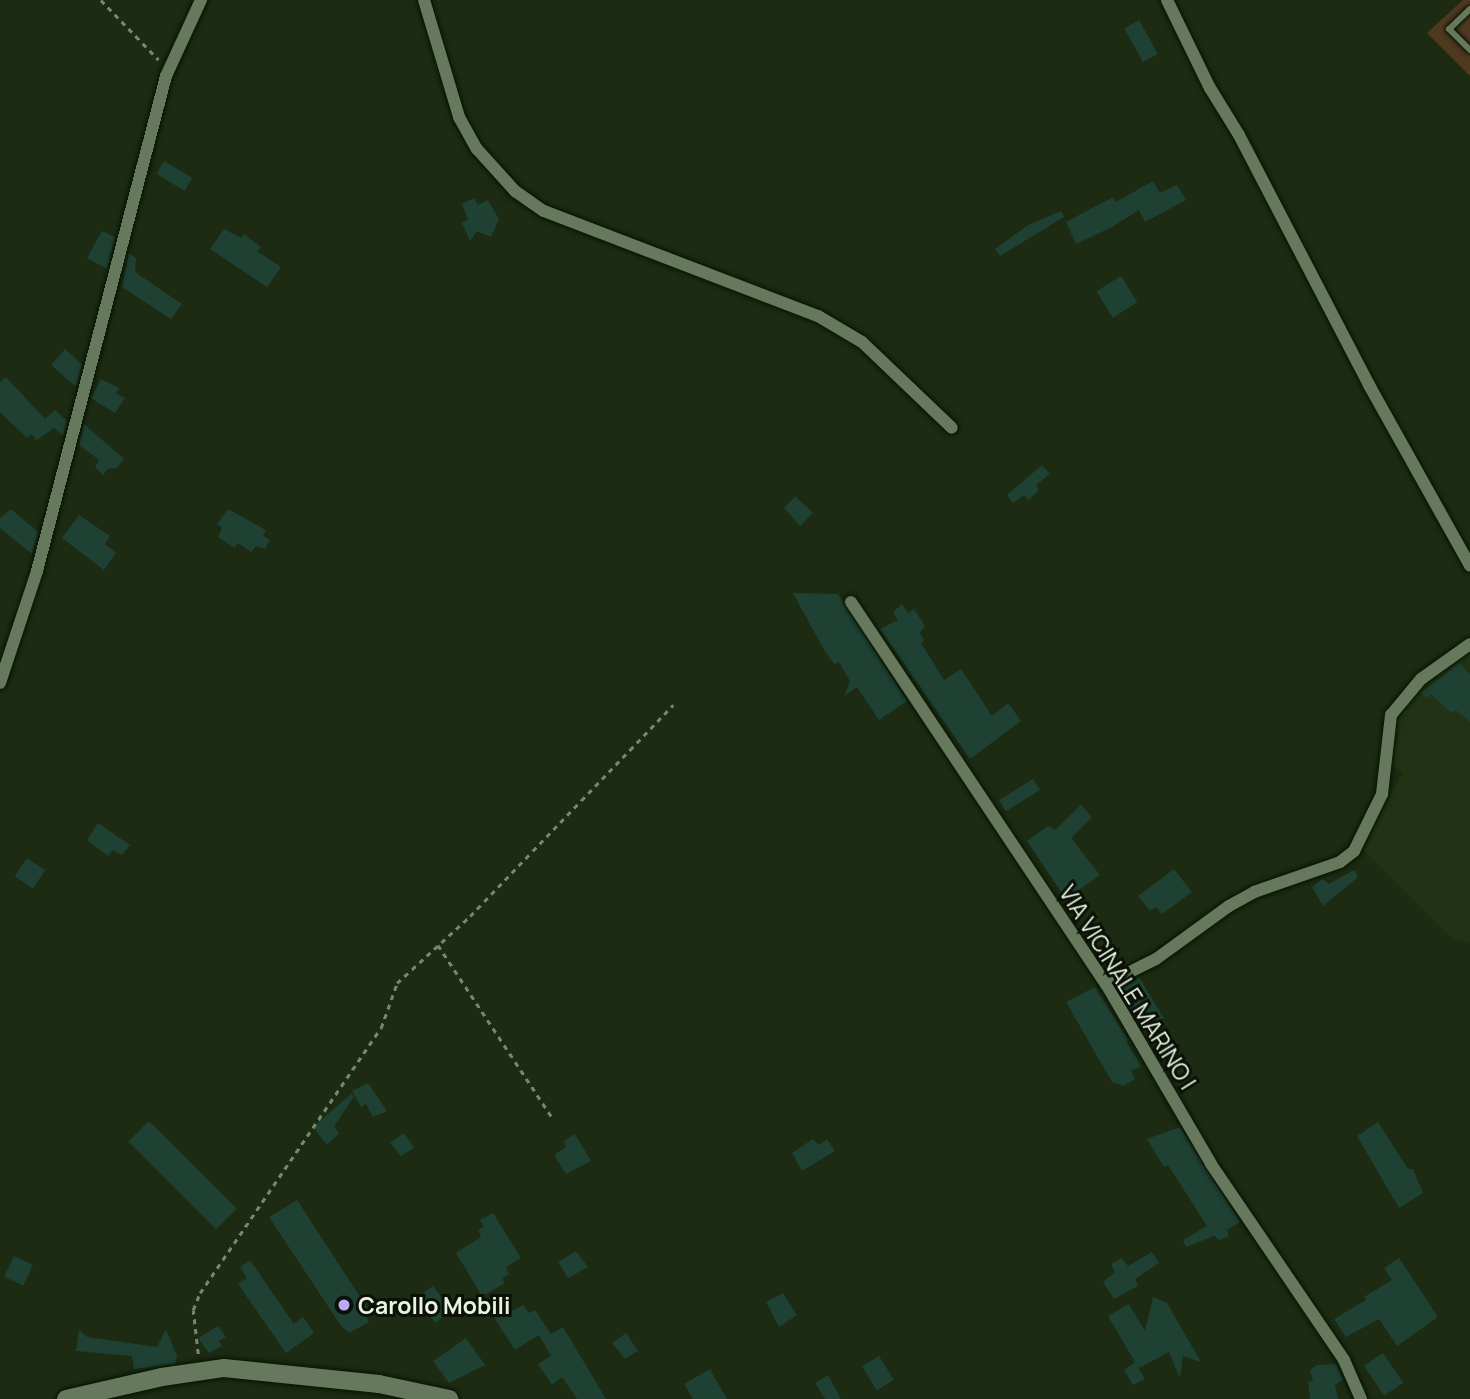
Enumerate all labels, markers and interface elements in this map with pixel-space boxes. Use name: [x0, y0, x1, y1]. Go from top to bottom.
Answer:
street label: VIA VICINALE MARINO I: [1054, 880, 1202, 1094]
place label: Carollo Mobili: [358, 1291, 511, 1319]
marker: Carollo Mobili: [336, 1297, 352, 1313]

